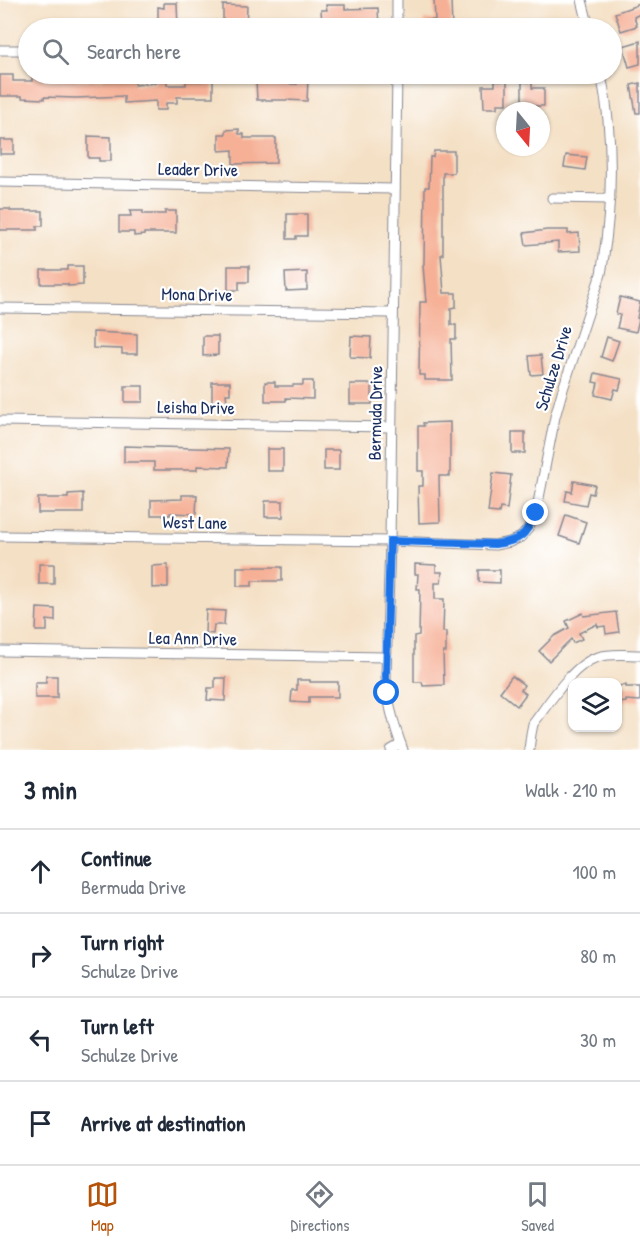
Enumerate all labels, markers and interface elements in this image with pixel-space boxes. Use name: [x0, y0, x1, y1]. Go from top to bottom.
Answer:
search box: [18, 18, 622, 84]
icon: search: [39, 35, 72, 68]
text: Search here: [87, 36, 181, 66]
north arrow: [496, 102, 550, 156]
street label: Leader Drive: [158, 156, 238, 182]
street label: Mona Drive: [161, 281, 233, 307]
street label: Schulze Drive: [528, 322, 578, 414]
street label: Bermuda Drive: [362, 365, 388, 461]
street label: Leisha Drive: [157, 394, 235, 420]
route end: [522, 499, 548, 525]
street label: West Lane: [162, 509, 228, 535]
street label: Lea Ann Drive: [149, 625, 237, 651]
map controls: [568, 678, 622, 732]
button: layers: [568, 678, 622, 732]
route start: [373, 679, 399, 705]
text: 3 min: [24, 772, 77, 807]
text: Walk · 210 m: [525, 776, 616, 803]
text: Continue: [81, 843, 152, 873]
icon: ahead: [24, 855, 57, 888]
text: 100 m: [573, 858, 616, 885]
text: Bermuda Drive: [81, 873, 186, 900]
text: Turn right: [81, 927, 164, 957]
icon: right: [24, 939, 57, 972]
text: 80 m: [580, 942, 616, 969]
text: Schulze Drive: [81, 957, 178, 984]
text: Turn left: [81, 1011, 154, 1041]
icon: left: [24, 1023, 57, 1056]
text: 30 m: [580, 1026, 616, 1053]
text: Schulze Drive: [81, 1041, 178, 1068]
icon: arrive: [24, 1107, 57, 1140]
text: Arrive at destination: [81, 1108, 246, 1138]
tab: Map: [86, 1178, 119, 1236]
tab: Directions: [291, 1178, 349, 1236]
tab: Saved: [521, 1178, 554, 1236]

